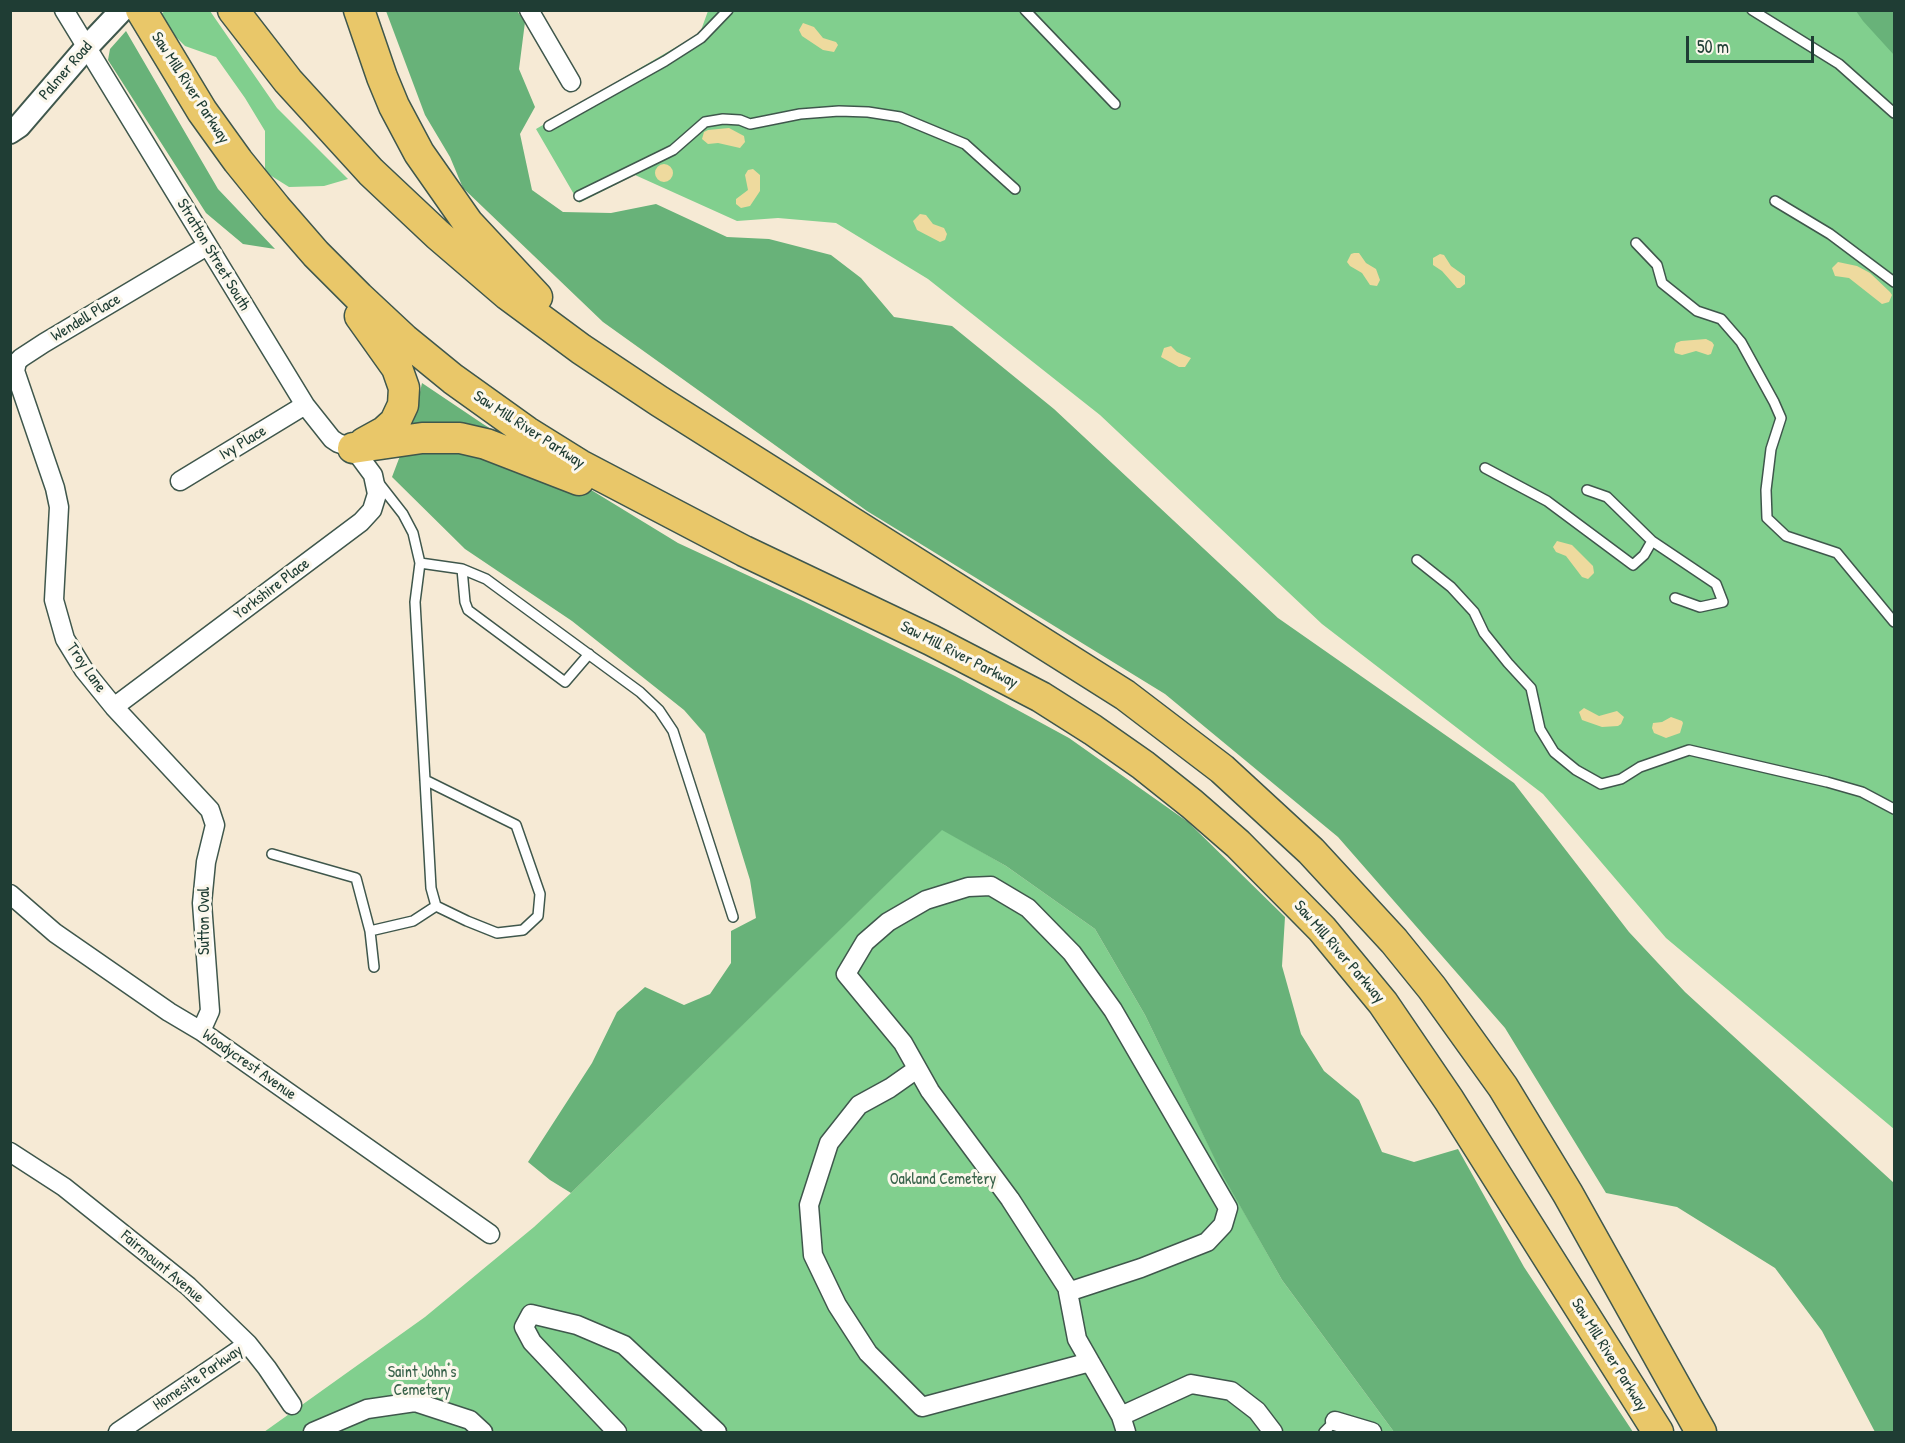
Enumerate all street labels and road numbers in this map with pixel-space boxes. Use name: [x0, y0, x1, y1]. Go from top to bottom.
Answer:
street label: Saw Mill River Parkway: [147, 29, 233, 147]
street label: Palmer Road: [35, 38, 97, 104]
street label: Stratton Street South: [172, 196, 254, 314]
street label: Wendell Place: [48, 290, 124, 346]
street label: Saw Mill River Parkway: [470, 387, 588, 473]
street label: Ivy Place: [216, 422, 270, 464]
street label: Yorkshire Place: [230, 554, 314, 624]
street label: Saw Mill River Parkway: [897, 617, 1021, 693]
street label: Troy Lane: [62, 639, 110, 697]
street label: Sutton Oval: [195, 887, 215, 955]
street label: Saw Mill River Parkway: [1289, 897, 1389, 1007]
street label: Woodycrest Avenue: [198, 1025, 300, 1105]
street label: Fairmount Avenue: [116, 1227, 208, 1307]
street label: Saw Mill River Parkway: [1567, 1295, 1651, 1415]
street label: Homesite Parkway: [150, 1341, 246, 1415]

